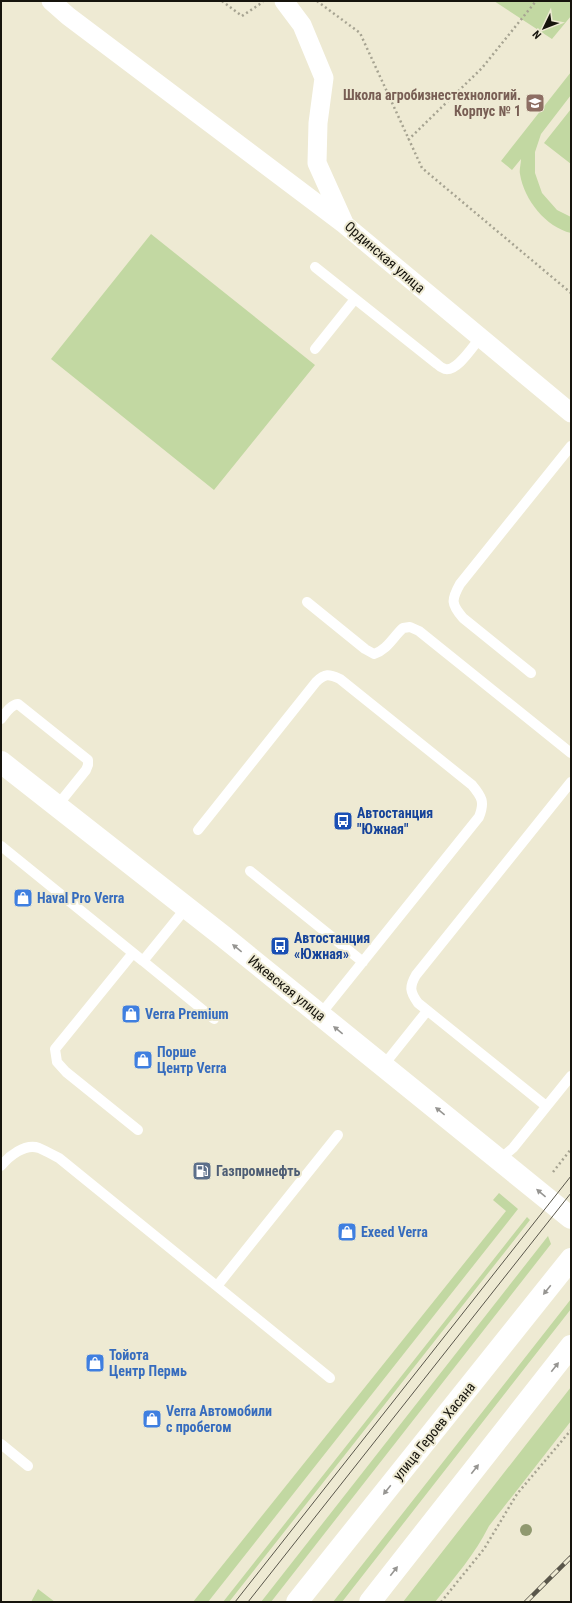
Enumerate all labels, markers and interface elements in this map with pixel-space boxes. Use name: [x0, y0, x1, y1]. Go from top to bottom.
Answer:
north arrow: [524, 8, 564, 48]
text: N: [530, 27, 544, 41]
place label: Школа агробизнестехнологий. Корпус № 1: [343, 87, 521, 119]
school or university icon: Школа агробизнестехнологий. Корпус № 1: [524, 92, 546, 114]
street label: Ординская улица: [342, 218, 428, 296]
place label: Автостанция "Южная": [357, 805, 433, 837]
bus stop icon: Автостанция "Южная": [332, 810, 354, 832]
shop icon: Haval Pro Verra: [12, 887, 34, 909]
place label: Haval Pro Verra: [37, 890, 125, 906]
place label: Автостанция «Южная»: [294, 930, 370, 962]
bus stop icon: Автостанция «Южная»: [269, 935, 291, 957]
one-way arrow: [232, 944, 243, 953]
street label: Ижевская улица: [245, 952, 329, 1024]
shop icon: Verra Premium: [120, 1003, 142, 1025]
place label: Verra Premium: [145, 1006, 229, 1022]
one-way arrow: [333, 1025, 344, 1034]
place label: Порше Центр Verra: [157, 1044, 227, 1076]
shop icon: Порше Центр Verra: [132, 1049, 154, 1071]
one-way arrow: [434, 1107, 445, 1116]
fuel station icon: Газпромнефть: [191, 1160, 213, 1182]
place label: Газпромнефть: [216, 1163, 300, 1179]
one-way arrow: [535, 1189, 546, 1198]
shop icon: Exeed Verra: [336, 1221, 358, 1243]
place label: Exeed Verra: [361, 1224, 428, 1240]
one-way arrow: [542, 1284, 551, 1295]
place label: Тойота Центр Пермь: [109, 1347, 187, 1379]
shop icon: Тойота Центр Пермь: [84, 1352, 106, 1374]
one-way arrow: [550, 1361, 559, 1372]
street label: улица Героев Хасана: [390, 1379, 478, 1483]
place label: Verra Автомобили с пробегом: [166, 1403, 272, 1435]
shop icon: Verra Автомобили с пробегом: [141, 1408, 163, 1430]
one-way arrow: [470, 1463, 479, 1474]
one-way arrow: [383, 1484, 391, 1495]
one-way arrow: [390, 1566, 399, 1577]

